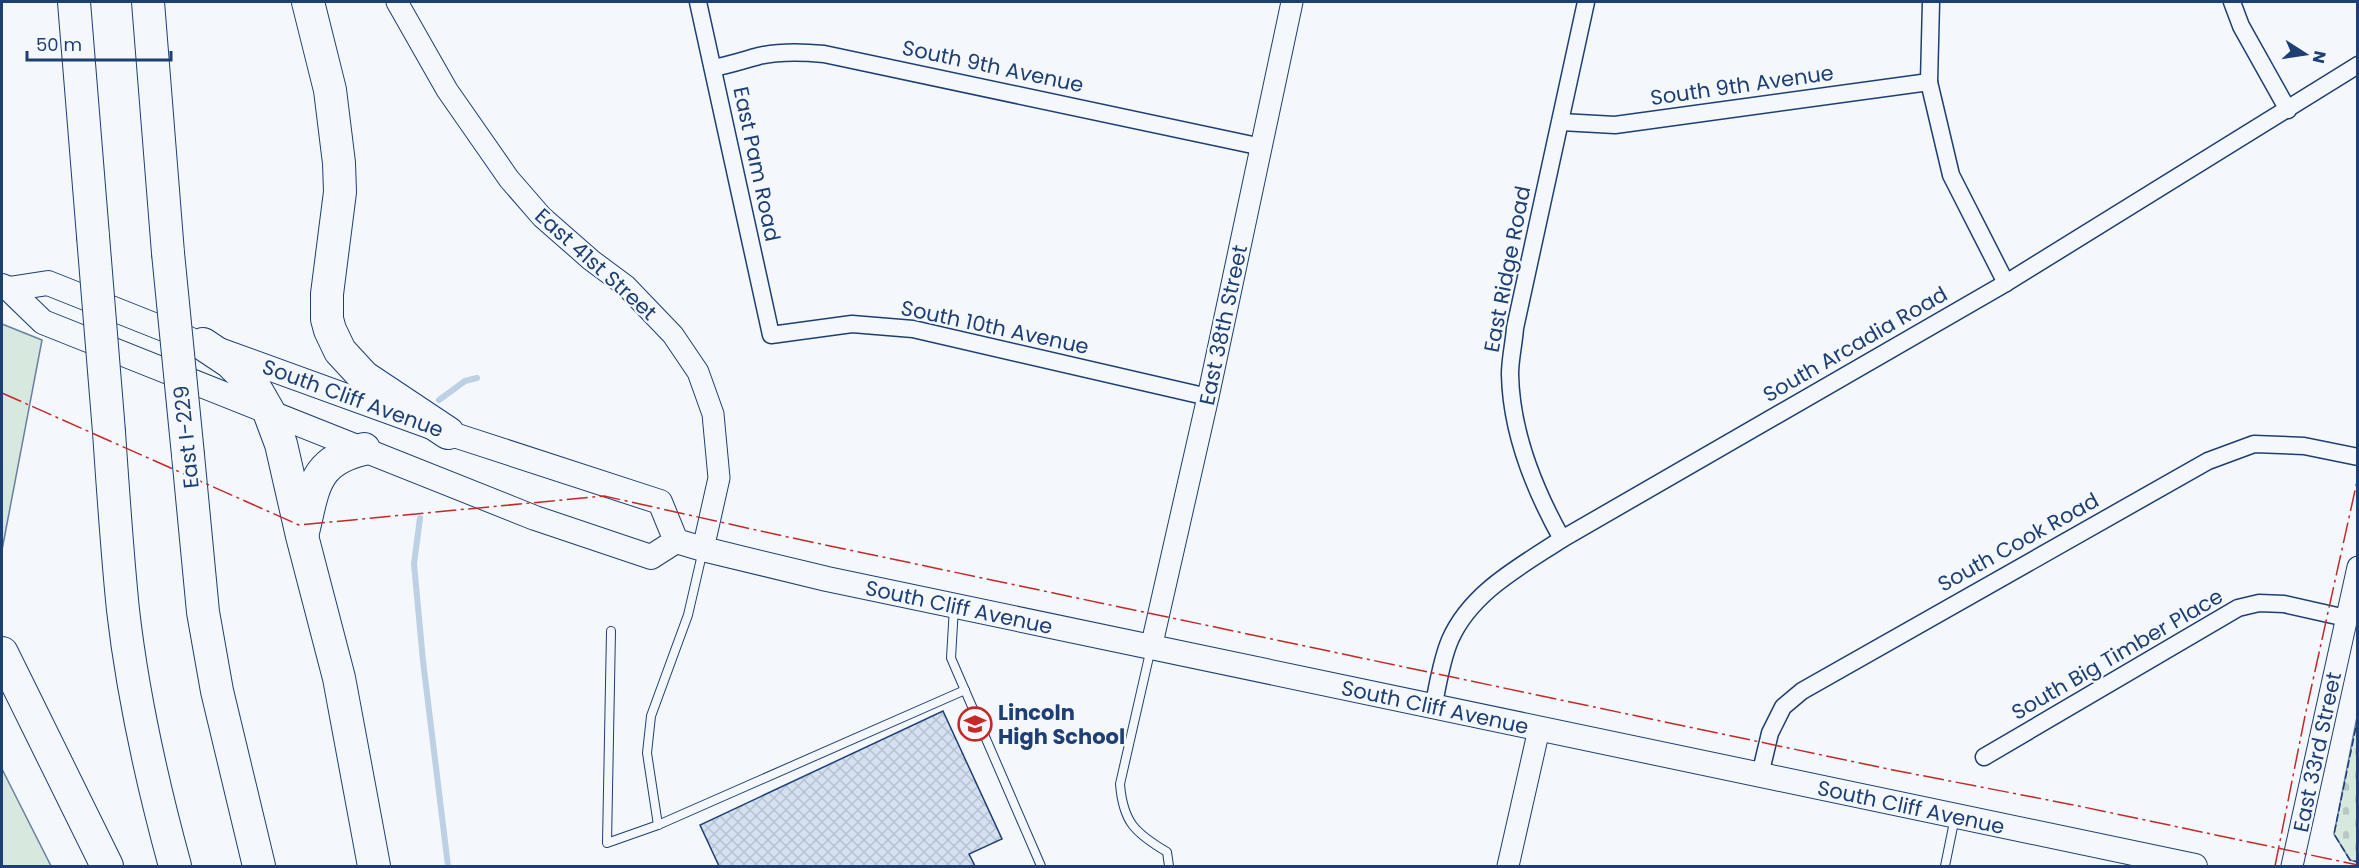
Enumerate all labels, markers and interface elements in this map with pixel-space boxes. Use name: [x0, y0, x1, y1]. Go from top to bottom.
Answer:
scale bar: [27, 24, 171, 62]
north arrow: [2275, 24, 2335, 84]
text: 50 m: [36, 32, 82, 57]
street label: South 9th Avenue: [900, 33, 1086, 99]
text: N: [2307, 49, 2332, 65]
street label: South 9th Avenue: [1649, 58, 1835, 112]
street label: East Pam Road: [726, 84, 788, 244]
street label: East Ridge Road: [1477, 183, 1537, 355]
street label: East 41st Street: [529, 201, 663, 327]
street label: East 38th Street: [1192, 242, 1254, 408]
street label: South Arcadia Road: [1757, 279, 1953, 409]
street label: South 10th Avenue: [898, 293, 1092, 361]
street label: South Cliff Avenue: [258, 352, 448, 444]
street label: East I-229: [166, 384, 206, 490]
street label: South Cook Road: [1932, 486, 2104, 598]
street label: South Cliff Avenue: [863, 573, 1055, 641]
street label: South Big Timber Place: [2006, 581, 2228, 727]
street label: East 33rd Street: [2286, 669, 2348, 835]
street label: South Cliff Avenue: [1339, 673, 1531, 741]
place label: Lincoln High School: [998, 698, 1125, 751]
school or university icon: Lincoln High School: [957, 706, 993, 742]
street label: South Cliff Avenue: [1815, 773, 2007, 841]

